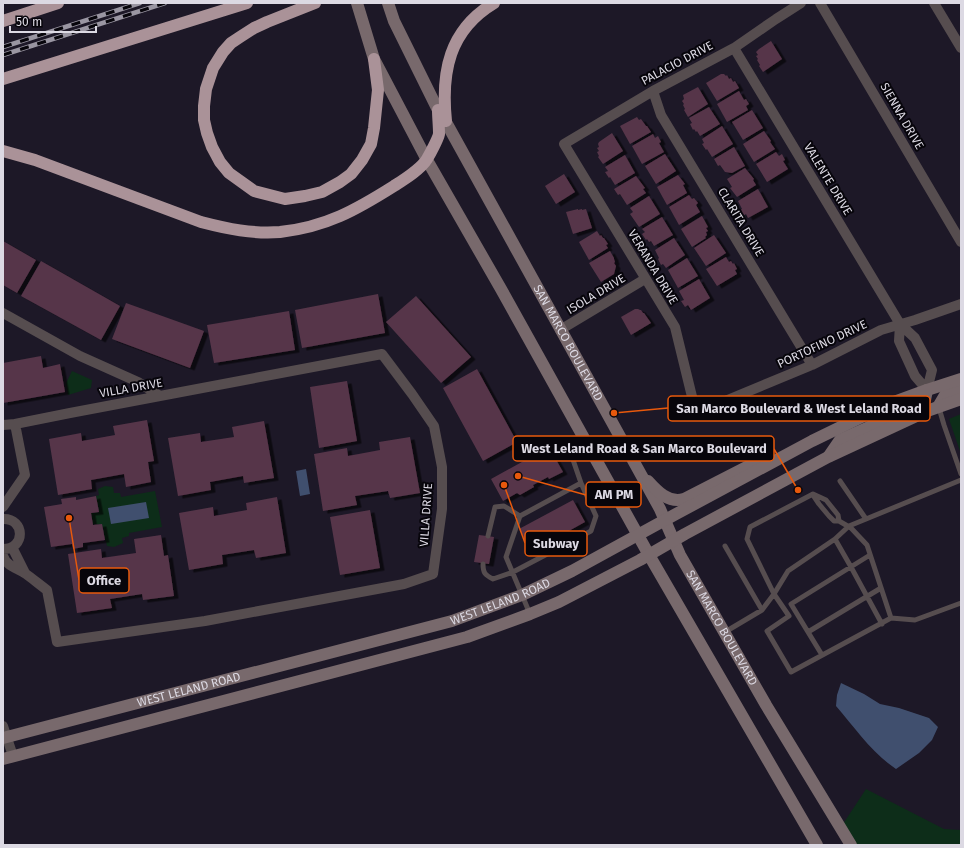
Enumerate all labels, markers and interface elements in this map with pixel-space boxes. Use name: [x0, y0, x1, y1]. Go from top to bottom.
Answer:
scale bar: [10, 8, 96, 34]
text: 50 m: [16, 15, 42, 29]
street label: PALACIO DRIVE: [639, 38, 715, 88]
street label: SIENNA DRIVE: [877, 80, 927, 152]
street label: VALENTE DRIVE: [801, 141, 855, 217]
street label: CLARITA DRIVE: [715, 185, 767, 259]
street label: VERANDA DRIVE: [625, 227, 681, 307]
street label: ISOLA DRIVE: [564, 271, 628, 317]
street label: SAN MARCO BOULEVARD: [530, 282, 606, 404]
street label: PORTOFINO DRIVE: [775, 317, 869, 371]
street label: VILLA DRIVE: [98, 376, 164, 400]
callout: San Marco Boulevard & West Leland Road: [668, 396, 930, 421]
text: San Marco Boulevard & West Leland Road: [676, 401, 922, 416]
callout: West Leland Road & San Marco Boulevard: [513, 436, 774, 461]
text: West Leland Road & San Marco Boulevard: [521, 441, 767, 456]
callout: AM PM: [586, 482, 641, 507]
street label: VILLA DRIVE: [417, 483, 435, 547]
text: AM PM: [594, 487, 633, 502]
callout: Subway: [525, 531, 587, 556]
text: Subway: [533, 536, 579, 551]
callout: Office: [79, 568, 129, 593]
street label: SAN MARCO BOULEVARD: [683, 568, 760, 688]
text: Office: [87, 573, 121, 588]
street label: WEST LELAND ROAD: [448, 575, 553, 628]
street label: WEST LELAND ROAD: [136, 669, 242, 710]

